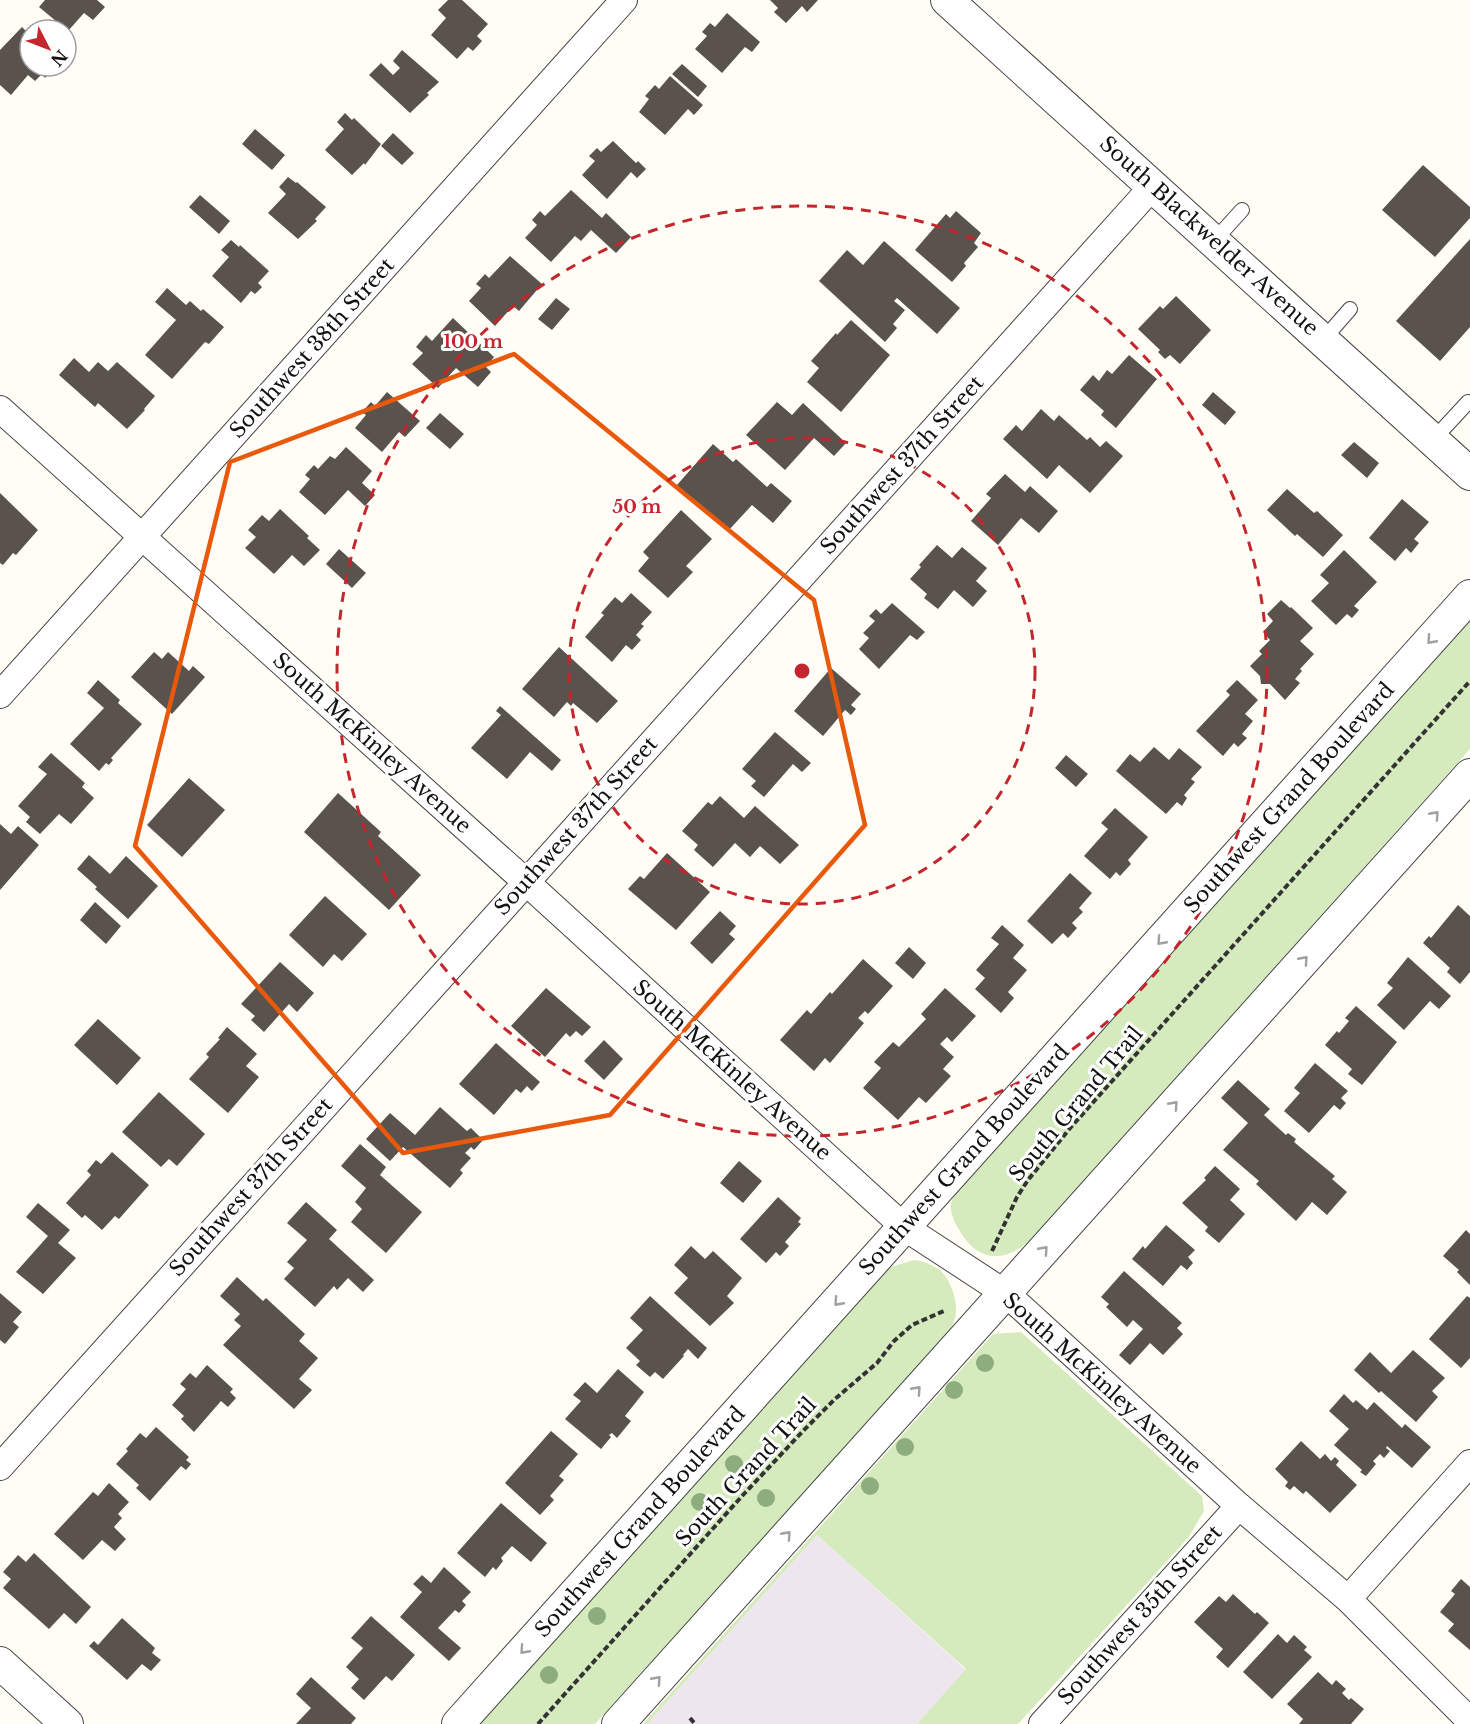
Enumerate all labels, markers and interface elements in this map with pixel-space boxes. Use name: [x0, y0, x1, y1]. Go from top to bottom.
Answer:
north arrow: [18, 18, 78, 78]
text: N: [47, 46, 72, 70]
street label: South Blackwelder Avenue: [1094, 131, 1324, 341]
street label: Southwest 38th Street: [224, 252, 400, 444]
text: 100 m: [443, 331, 503, 353]
street label: Southwest 37th Street: [815, 370, 989, 560]
text: 50 m: [613, 496, 662, 518]
one-way arrow: [1427, 633, 1438, 643]
street label: South McKinley Avenue: [267, 647, 477, 839]
centre of rings: [792, 661, 812, 681]
street label: Southwest Grand Boulevard: [1178, 677, 1400, 919]
street label: Southwest 37th Street: [489, 731, 663, 921]
one-way arrow: [1428, 811, 1439, 821]
one-way arrow: [1157, 934, 1168, 945]
one-way arrow: [1297, 956, 1308, 967]
street label: South McKinley Avenue: [627, 974, 837, 1166]
street label: South Grand Trail: [1003, 1021, 1149, 1187]
street label: Southwest Grand Boulevard: [853, 1039, 1075, 1281]
street label: Southwest 37th Street: [164, 1092, 338, 1282]
one-way arrow: [1167, 1101, 1178, 1112]
one-way arrow: [1037, 1246, 1048, 1257]
street label: South McKinley Avenue: [997, 1287, 1207, 1479]
one-way arrow: [834, 1295, 845, 1306]
one-way arrow: [910, 1386, 921, 1397]
street label: South Grand Trail: [670, 1392, 822, 1552]
street label: Southwest Grand Boulevard: [529, 1401, 751, 1643]
street label: Southwest 35th Street: [1052, 1520, 1228, 1710]
one-way arrow: [780, 1532, 791, 1542]
one-way arrow: [520, 1643, 531, 1654]
one-way arrow: [650, 1677, 661, 1687]

